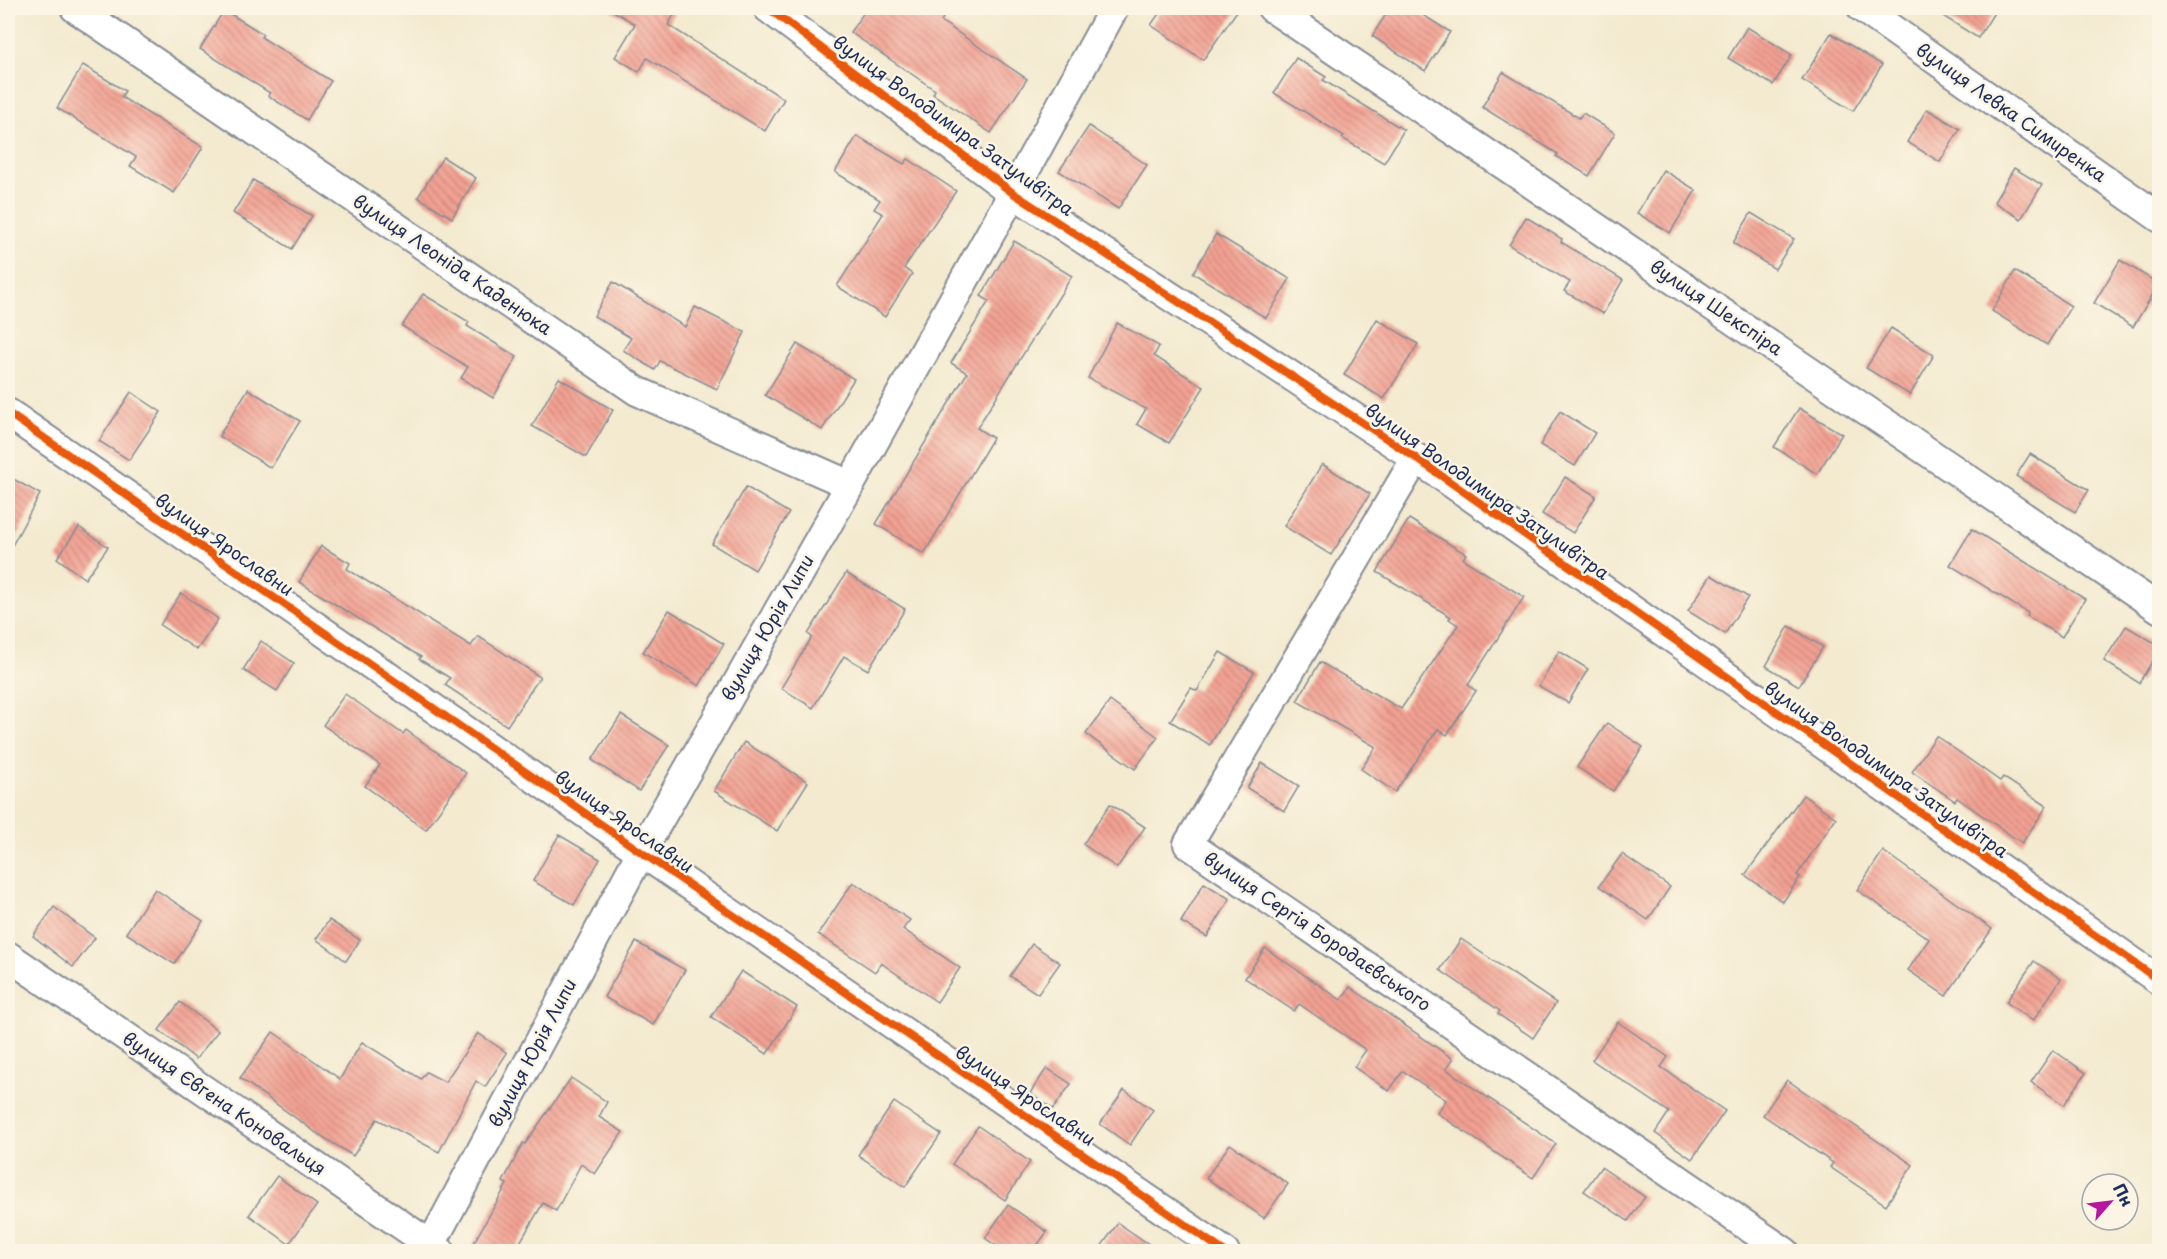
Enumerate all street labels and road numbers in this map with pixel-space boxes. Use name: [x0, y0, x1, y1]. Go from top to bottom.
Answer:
street label: вулиця Володимира Затуливітра: [828, 28, 1081, 222]
street label: вулиця Левка Симиренка: [1911, 36, 2113, 188]
street label: вулиця Леоніда Каденюка: [348, 187, 558, 341]
street label: вулиця Шекспіра: [1645, 252, 1789, 362]
street label: вулиця Володимира Затуливітра: [1360, 396, 1616, 586]
street label: вулиця Ярославни: [150, 486, 300, 602]
street label: вулиця Юрія Липи: [714, 549, 820, 706]
street label: вулиця Володимира Затуливітра: [1759, 674, 2015, 864]
street label: вулиця Ярославни: [550, 763, 700, 879]
street label: вулиця Сергія Бородаєвського: [1199, 844, 1437, 1017]
street label: вулиця Юрія Липи: [481, 973, 582, 1132]
street label: вулиця Євгена Коновальця: [118, 1024, 332, 1181]
street label: вулиця Ярославни: [950, 1038, 1101, 1152]

